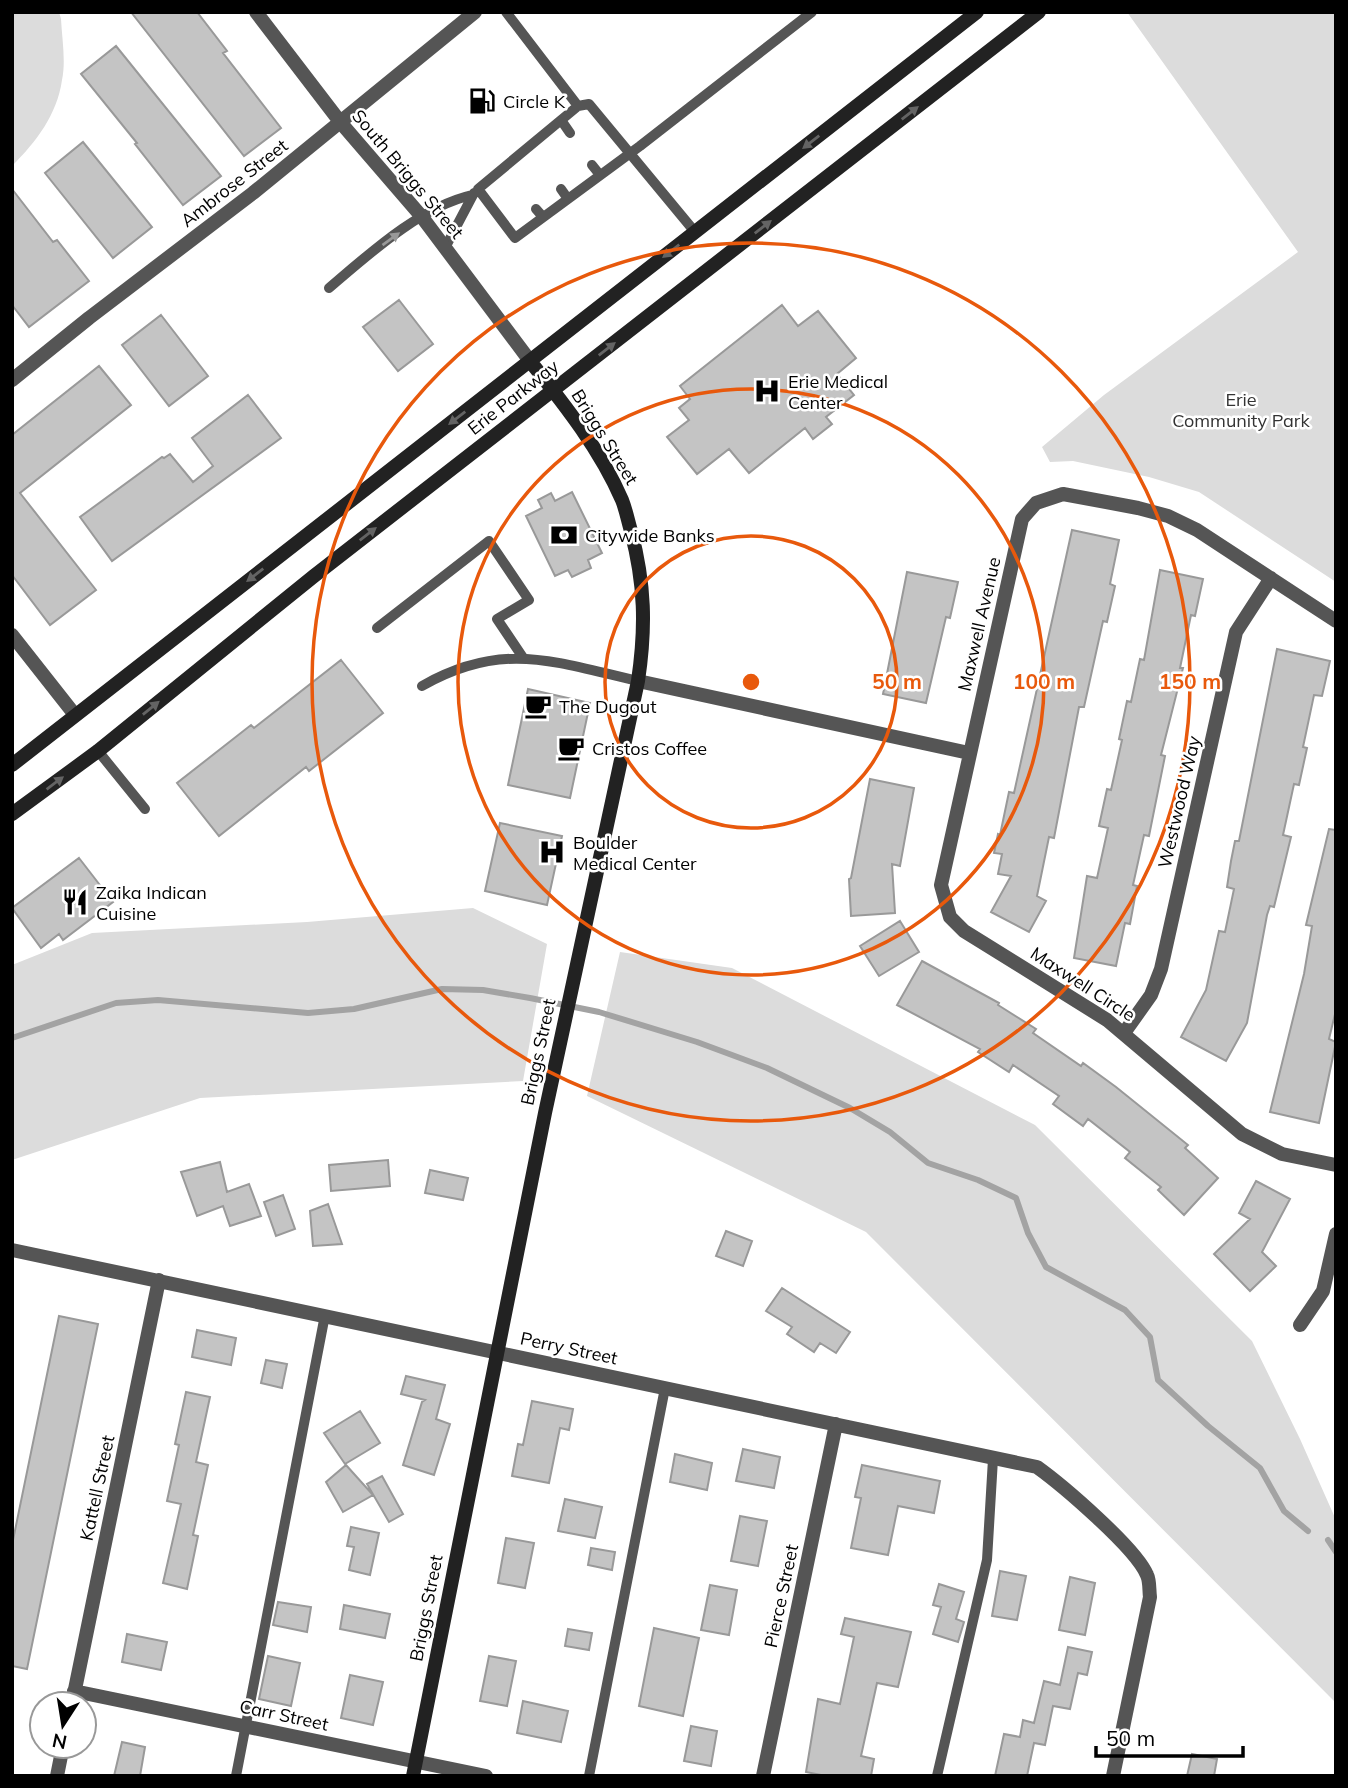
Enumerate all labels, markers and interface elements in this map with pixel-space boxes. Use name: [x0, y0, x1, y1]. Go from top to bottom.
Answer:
fuel station icon: Circle K: [467, 86, 497, 116]
place label: Circle K: [503, 90, 566, 113]
street label: South Briggs Street: [347, 105, 469, 243]
one-way arrow: [900, 106, 918, 121]
street label: Ambrose Street: [176, 134, 292, 232]
one-way arrow: [802, 135, 821, 149]
one-way arrow: [753, 220, 771, 235]
one-way arrow: [382, 232, 400, 246]
one-way arrow: [662, 243, 680, 257]
one-way arrow: [598, 342, 616, 356]
street label: Erie Parkway: [463, 354, 563, 440]
place label: Erie Medical Center: [788, 370, 888, 414]
hospital icon: Erie Medical Center: [752, 376, 782, 406]
street label: Briggs Street: [567, 385, 643, 489]
park label: Erie Community Park: [1172, 388, 1310, 432]
one-way arrow: [448, 411, 466, 425]
bank icon: Citywide Banks: [549, 520, 579, 550]
place label: Citywide Banks: [585, 524, 715, 547]
one-way arrow: [359, 527, 377, 542]
street label: Maxwell Avenue: [952, 555, 1006, 693]
one-way arrow: [246, 568, 264, 582]
text: 50 m: [872, 668, 922, 694]
text: 100 m: [1013, 668, 1075, 694]
text: 150 m: [1159, 668, 1221, 694]
centre of rings: [739, 670, 763, 694]
cafe icon: The Dugout: [523, 691, 553, 721]
place label: The Dugout: [559, 695, 657, 718]
one-way arrow: [142, 701, 159, 716]
cafe icon: Cristos Coffee: [556, 733, 586, 763]
street label: Westwood Way: [1153, 733, 1205, 870]
place label: Cristos Coffee: [592, 737, 707, 760]
one-way arrow: [46, 776, 64, 790]
place label: Boulder Medical Center: [573, 831, 697, 875]
hospital icon: Boulder Medical Center: [537, 837, 567, 867]
place label: Zaika Indican Cuisine: [96, 881, 207, 925]
restaurant icon: Zaika Indican Cuisine: [60, 887, 90, 917]
street label: Maxwell Circle: [1026, 942, 1140, 1026]
street label: Briggs Street: [516, 997, 560, 1107]
street label: Perry Street: [518, 1326, 620, 1370]
street label: Kattell Street: [75, 1433, 119, 1543]
street label: Pierce Street: [759, 1542, 803, 1650]
street label: Briggs Street: [404, 1553, 448, 1663]
north arrow: [28, 1690, 98, 1760]
street label: Carr Street: [237, 1694, 331, 1736]
scale bar: [1096, 1714, 1243, 1758]
text: 50 m: [1106, 1725, 1155, 1751]
text: N: [50, 1728, 69, 1755]

